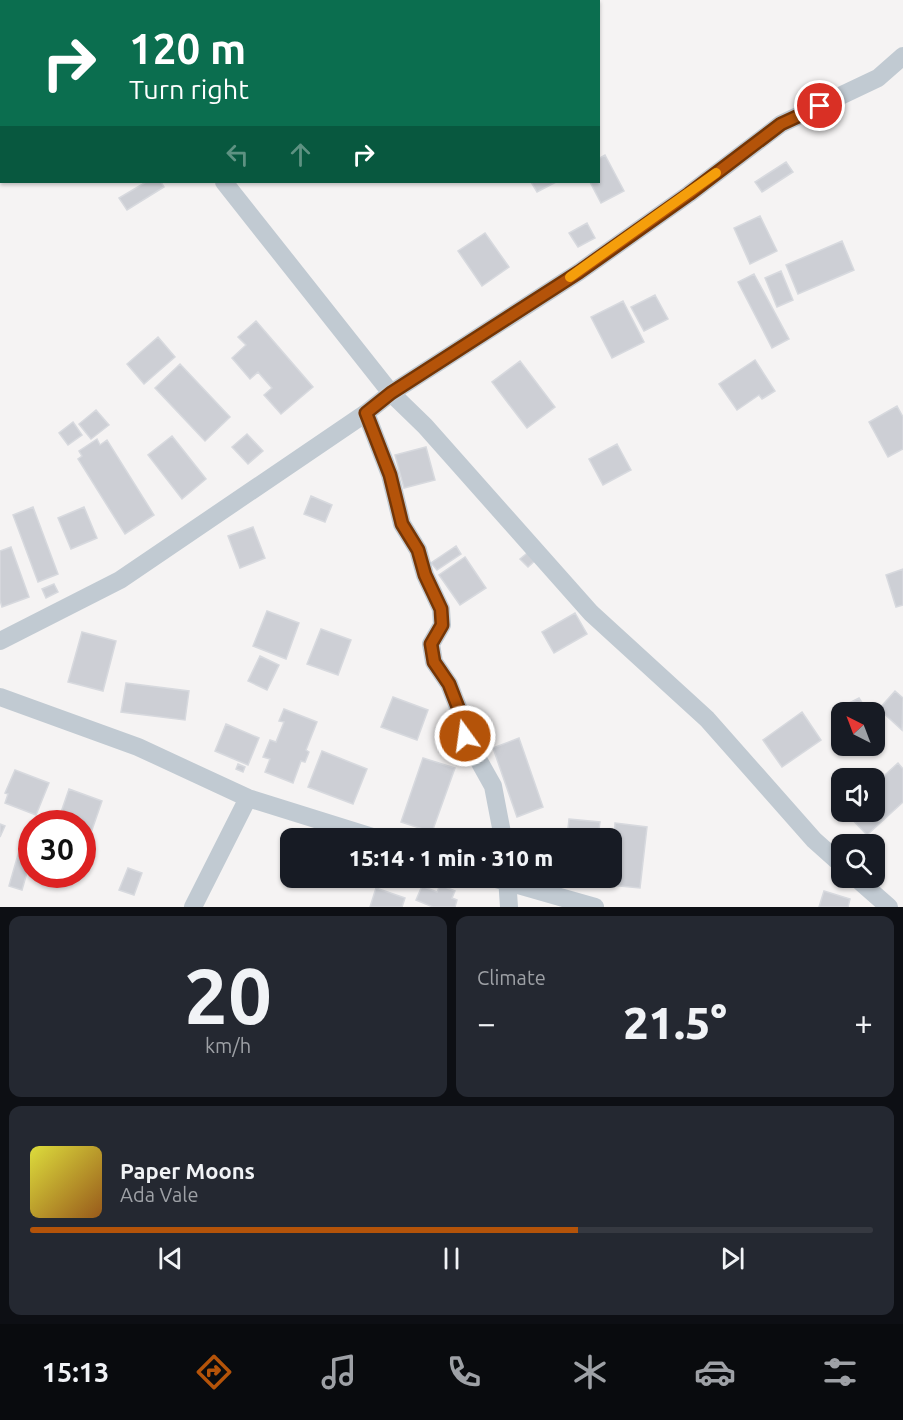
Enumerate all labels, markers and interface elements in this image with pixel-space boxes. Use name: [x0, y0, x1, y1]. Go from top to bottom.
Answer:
icon: right: [30, 24, 108, 102]
text: 120 m: [129, 25, 246, 72]
text: Turn right: [129, 74, 249, 104]
pin: [794, 80, 845, 131]
icon: arrive: [803, 89, 836, 122]
icon: left: [221, 138, 254, 171]
icon: ahead: [284, 138, 317, 171]
icon: right: [347, 138, 380, 171]
north arrow: [831, 702, 885, 756]
map controls: [831, 702, 885, 888]
position arrow: [433, 704, 497, 768]
button: sound: [831, 768, 885, 822]
speed limit sign: 30: [18, 810, 96, 888]
button: search: [831, 834, 885, 888]
text: 15:14 · 1 min · 310 m: [349, 845, 553, 870]
text: 20: [184, 951, 272, 1039]
text: Climate: [477, 966, 546, 989]
text: 21.5°: [623, 997, 727, 1048]
text: −: [477, 1004, 496, 1041]
text: +: [854, 1004, 873, 1041]
text: km/h: [205, 1034, 251, 1057]
text: Paper Moons: [120, 1158, 255, 1183]
text: Ada Vale: [120, 1183, 198, 1206]
icon: previous: [154, 1242, 187, 1275]
icon: pause: [435, 1242, 468, 1275]
icon: next: [716, 1242, 749, 1275]
icon: directions: [193, 1351, 235, 1393]
icon: music: [318, 1351, 360, 1393]
icon: phone: [443, 1351, 485, 1393]
icon: climate: [569, 1351, 611, 1393]
icon: car: [694, 1351, 736, 1393]
icon: filters: [819, 1351, 861, 1393]
text: 15:13: [42, 1357, 109, 1387]

